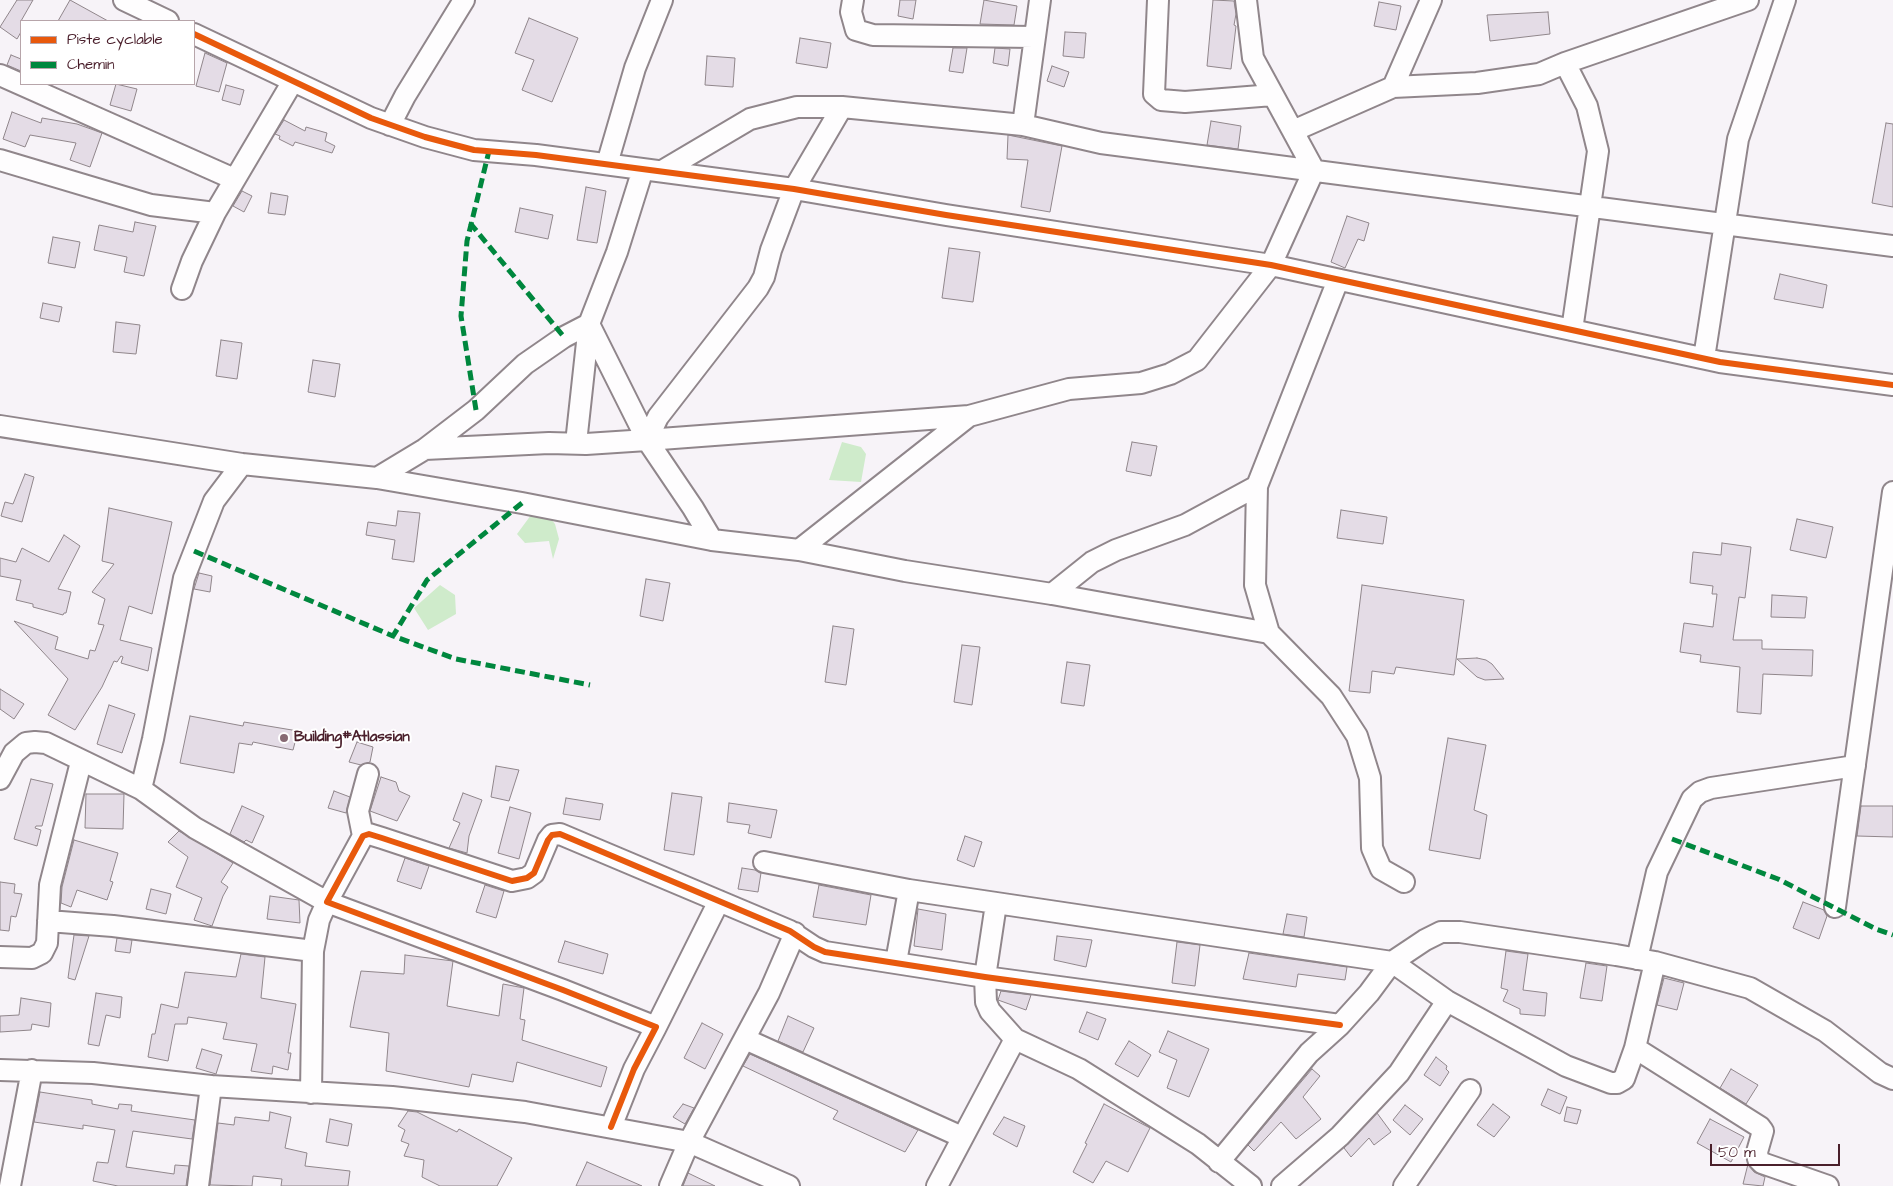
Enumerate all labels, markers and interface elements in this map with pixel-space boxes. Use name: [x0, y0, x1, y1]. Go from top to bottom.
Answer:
legend: [20, 20, 195, 85]
text: Piste cyclable: [67, 29, 163, 50]
text: Chemin: [67, 54, 115, 75]
place label: Building#Atlassian: [294, 729, 410, 747]
marker: Building#Atlassian: [278, 732, 290, 744]
scale bar: [1713, 1134, 1843, 1166]
text: 50 m: [1718, 1142, 1756, 1163]

